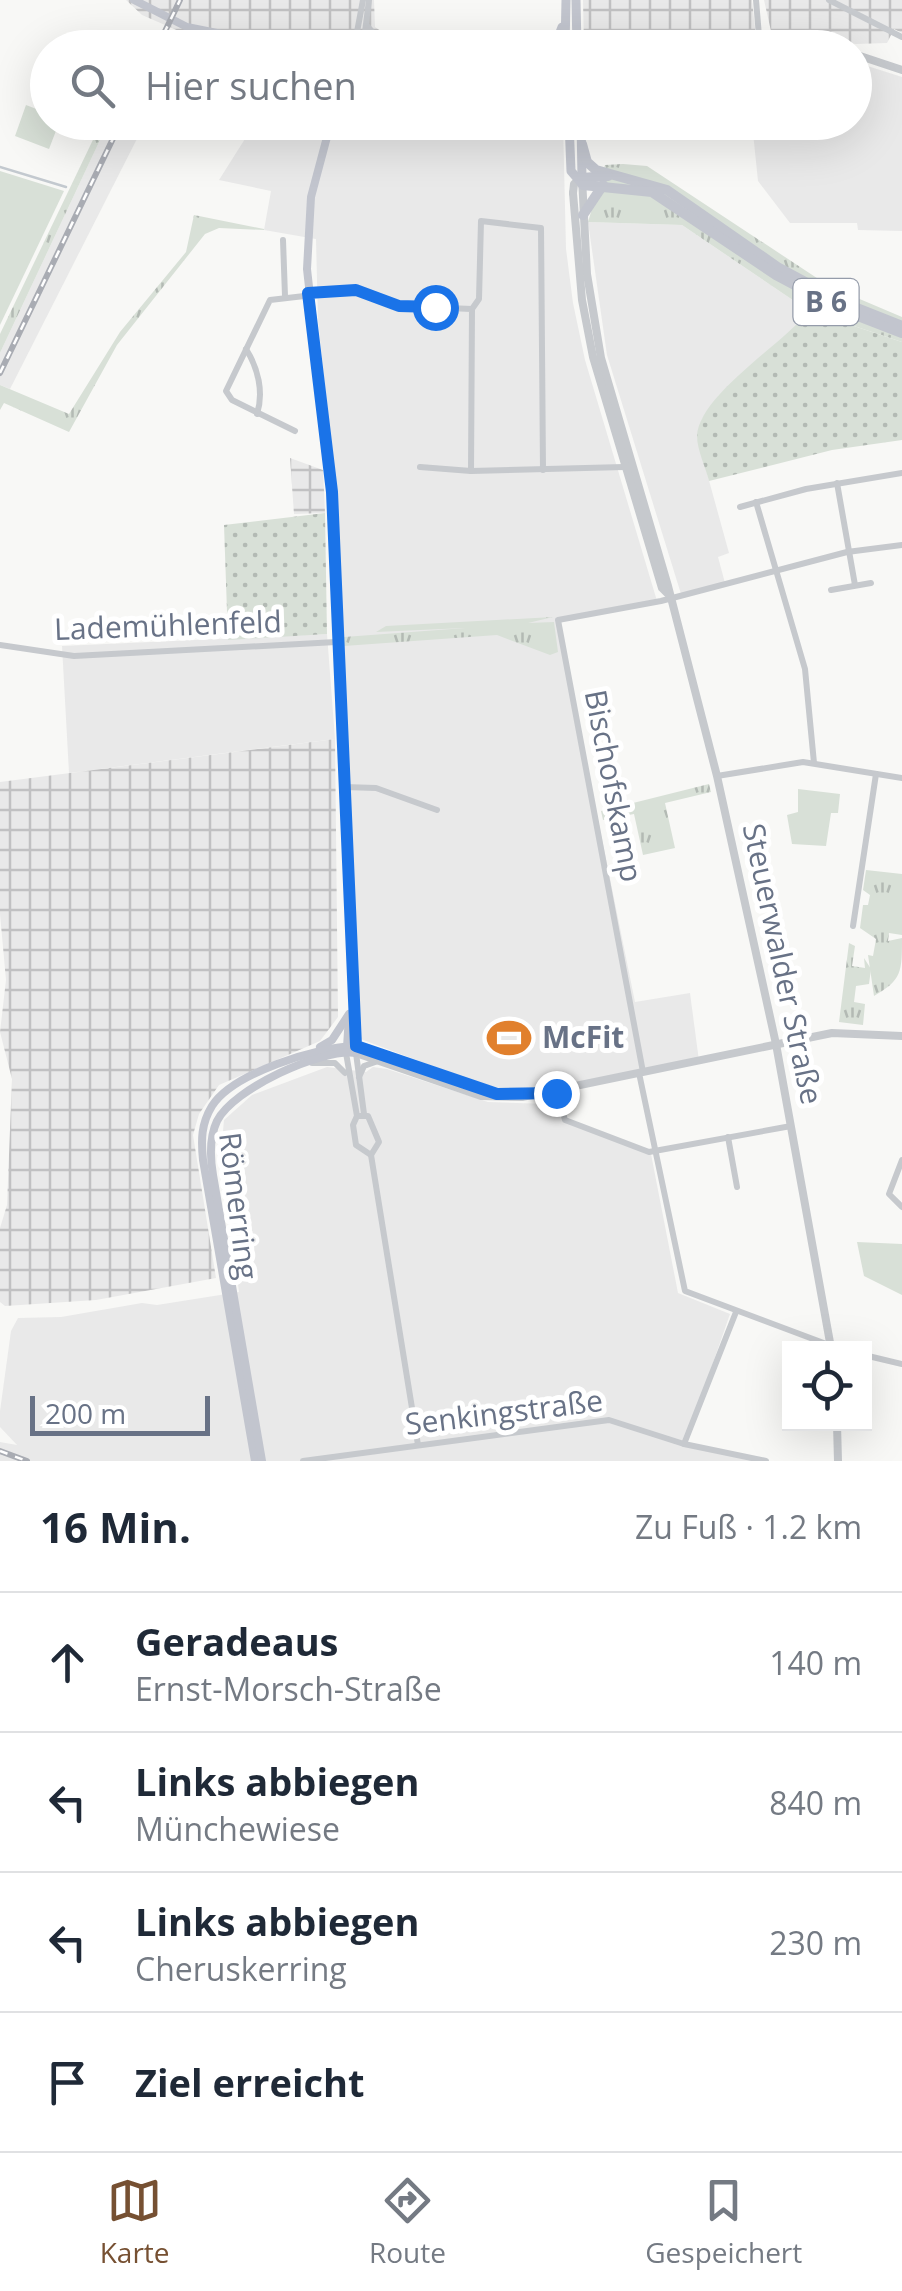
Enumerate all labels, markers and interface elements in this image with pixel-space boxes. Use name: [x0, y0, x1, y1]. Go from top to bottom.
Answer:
search box: [30, 30, 872, 140]
icon: search: [65, 58, 120, 113]
text: Hier suchen: [145, 59, 357, 111]
road number: B 6: [794, 279, 858, 325]
route start: [413, 285, 459, 331]
street label: Lademühlenfeld: [53, 600, 282, 649]
street label: Bischofskamp: [576, 686, 653, 885]
street label: Steuerwalder Straße: [734, 820, 833, 1108]
sports icon: McFit: [485, 1014, 533, 1062]
place label: McFit: [542, 1016, 624, 1057]
route end: [534, 1071, 580, 1117]
street label: Römerring: [210, 1130, 269, 1282]
map controls: [782, 1341, 872, 1431]
button: locate: [782, 1341, 872, 1431]
street label: Senkingstraße: [402, 1379, 605, 1444]
scale bar: [30, 1391, 210, 1436]
text: 200 m: [45, 1394, 126, 1432]
text: 16 Min.: [40, 1498, 191, 1555]
text: Zu Fuß · 1.2 km: [635, 1505, 862, 1548]
text: Geradeaus: [135, 1615, 339, 1667]
icon: ahead: [40, 1635, 95, 1690]
text: 140 m: [769, 1641, 862, 1684]
text: Ernst-Morsch-Straße: [135, 1667, 442, 1710]
text: Links abbiegen: [135, 1755, 419, 1807]
icon: left: [40, 1775, 95, 1830]
text: 840 m: [769, 1781, 862, 1824]
text: Münchewiese: [135, 1807, 340, 1850]
text: Links abbiegen: [135, 1895, 419, 1947]
icon: left: [40, 1915, 95, 1970]
text: 230 m: [769, 1921, 862, 1964]
text: Cheruskerring: [135, 1947, 347, 1990]
icon: arrive: [40, 2055, 95, 2110]
text: Ziel erreicht: [135, 2056, 365, 2108]
tab: Karte: [100, 2173, 170, 2271]
tab: Route: [369, 2173, 446, 2271]
tab: Gespeichert: [645, 2173, 802, 2271]

